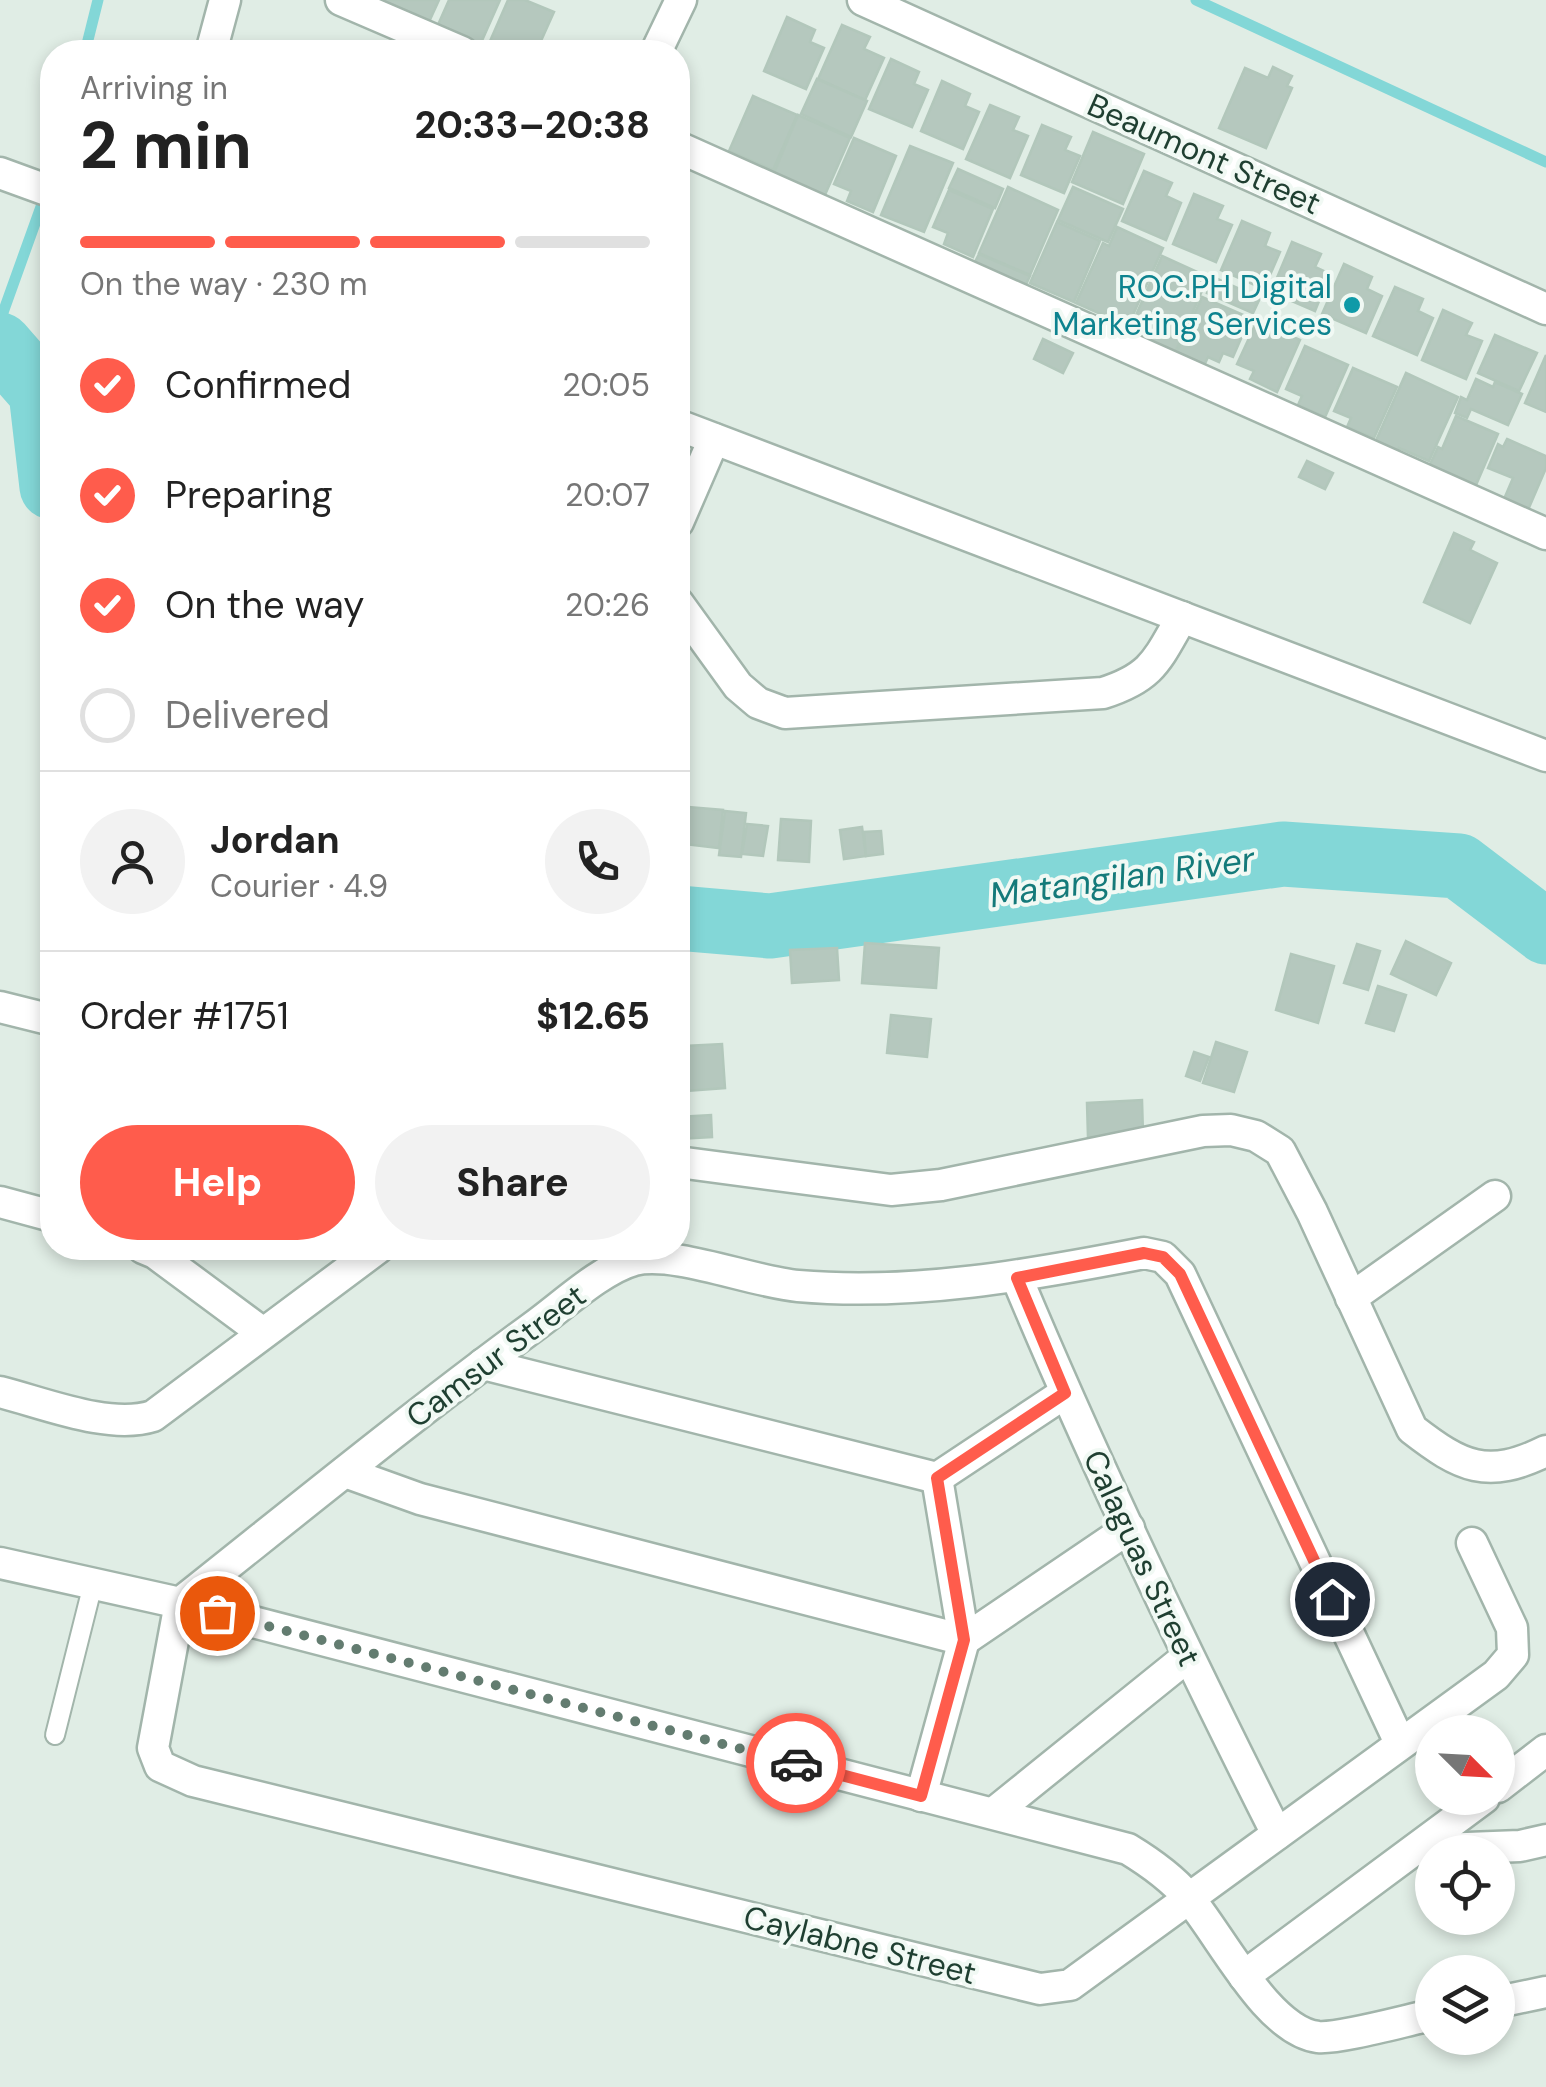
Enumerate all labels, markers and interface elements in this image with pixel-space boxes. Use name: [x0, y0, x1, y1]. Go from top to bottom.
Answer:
text: Arriving in: [80, 67, 228, 109]
street label: Beaumont Street: [1081, 84, 1327, 224]
text: 20:33–20:38: [414, 100, 650, 150]
text: 2 min: [80, 104, 252, 188]
text: On the way · 230 m: [80, 263, 367, 305]
place label: ROC.PH Digital Marketing Services: [1053, 266, 1332, 345]
marker: ROC.PH Digital Marketing Services: [1341, 294, 1363, 316]
icon: check: [80, 358, 135, 413]
text: Confirmed: [165, 360, 351, 410]
text: 20:05: [562, 364, 650, 406]
icon: check: [80, 468, 135, 523]
text: Preparing: [165, 470, 333, 520]
text: 20:07: [565, 474, 650, 516]
icon: check: [80, 578, 135, 633]
text: On the way: [165, 580, 364, 630]
text: 20:26: [565, 584, 650, 626]
text: Delivered: [165, 690, 330, 740]
button: person: [80, 809, 185, 914]
button: phone: [545, 809, 650, 914]
text: Jordan: [210, 815, 340, 865]
water label: Matangilan River: [987, 835, 1258, 918]
text: Courier · 4.9: [210, 865, 388, 907]
text: Order #1751: [80, 991, 289, 1041]
text: $12.65: [536, 991, 650, 1041]
button: Help: [80, 1125, 355, 1240]
button: Share: [375, 1125, 650, 1240]
street label: Camsur Street: [398, 1275, 594, 1437]
street label: Calaguas Street: [1074, 1443, 1210, 1673]
pin: [1290, 1557, 1375, 1642]
pin: [175, 1571, 260, 1656]
icon: home: [1305, 1572, 1360, 1627]
icon: bag: [190, 1586, 245, 1641]
courier: [746, 1713, 846, 1813]
north arrow: [1415, 1715, 1515, 1815]
map controls: [1415, 1715, 1515, 2055]
icon: car: [769, 1736, 824, 1791]
button: locate: [1415, 1835, 1515, 1935]
street label: Caylabne Street: [739, 1896, 981, 1994]
button: layers: [1415, 1955, 1515, 2055]

